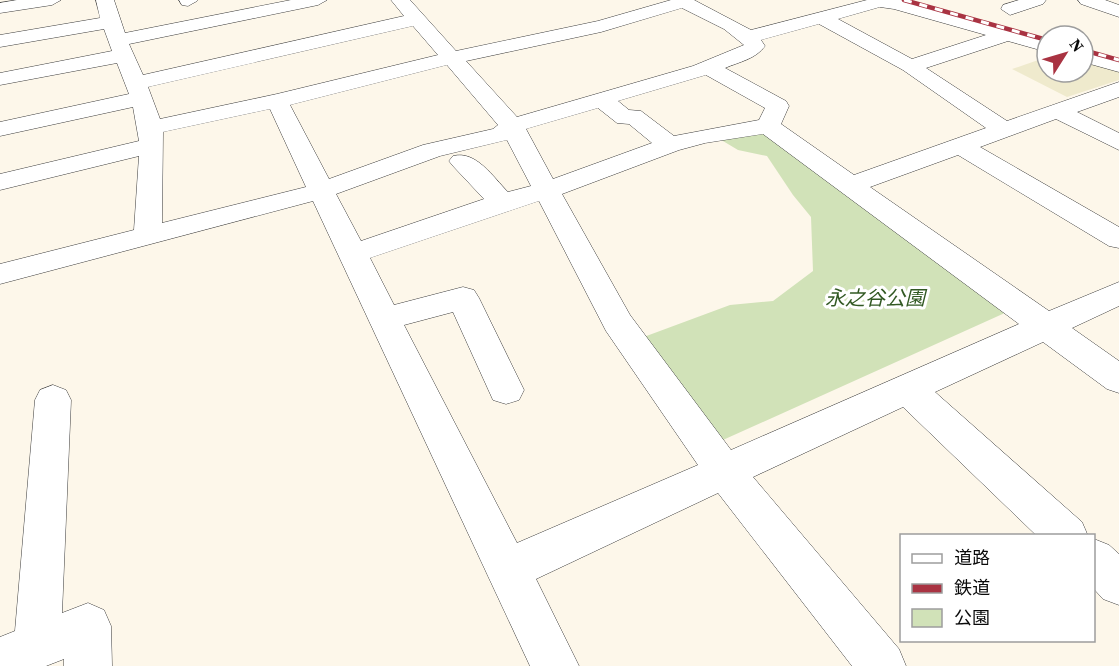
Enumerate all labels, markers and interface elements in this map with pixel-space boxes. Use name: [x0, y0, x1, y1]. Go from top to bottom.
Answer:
north arrow: [1035, 24, 1095, 84]
text: N: [1065, 34, 1089, 57]
park label: 永之谷公園: [825, 284, 928, 312]
legend: [900, 534, 1095, 642]
text: 道路: [954, 545, 990, 570]
text: 鉄道: [954, 575, 990, 600]
text: 公園: [954, 605, 990, 630]

